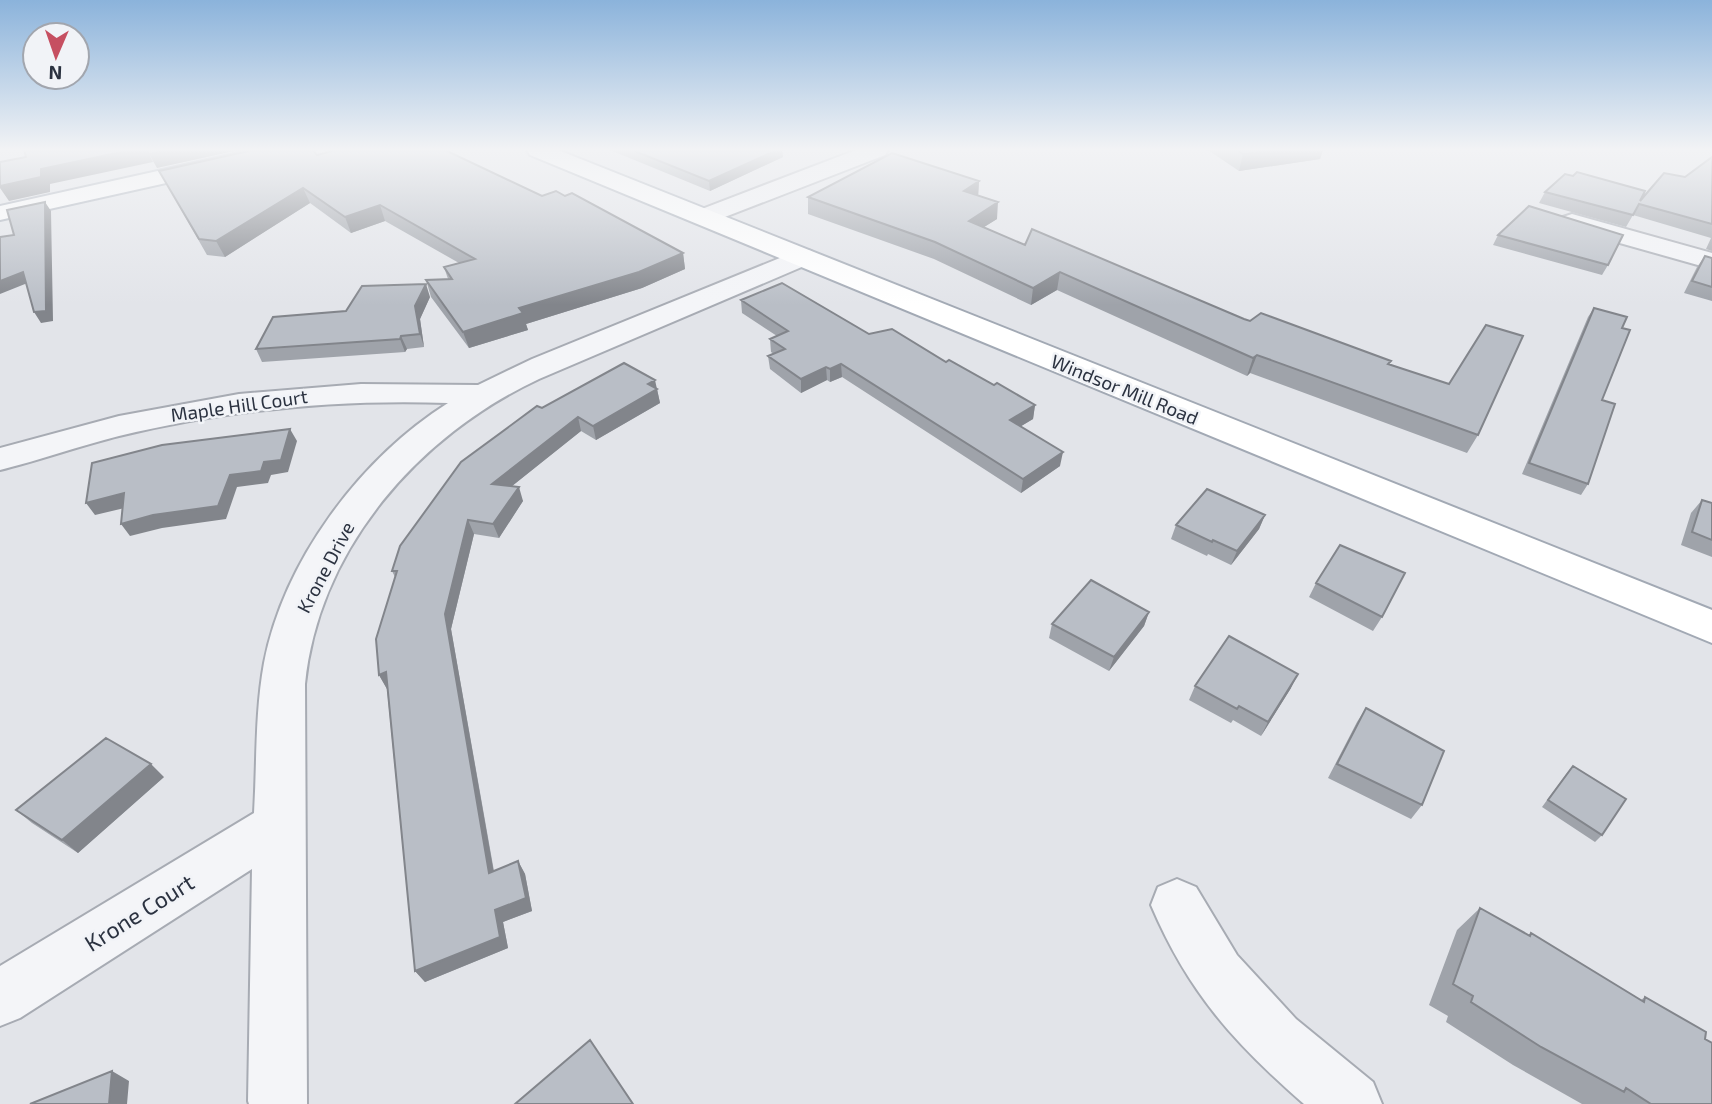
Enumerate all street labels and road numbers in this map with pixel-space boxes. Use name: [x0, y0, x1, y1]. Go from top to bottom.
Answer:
street label: Windsor Mill Road: [1048, 349, 1202, 429]
street label: Maple Hill Court: [169, 384, 309, 426]
street label: Krone Drive: [291, 517, 359, 617]
street label: Krone Court: [79, 867, 199, 957]

